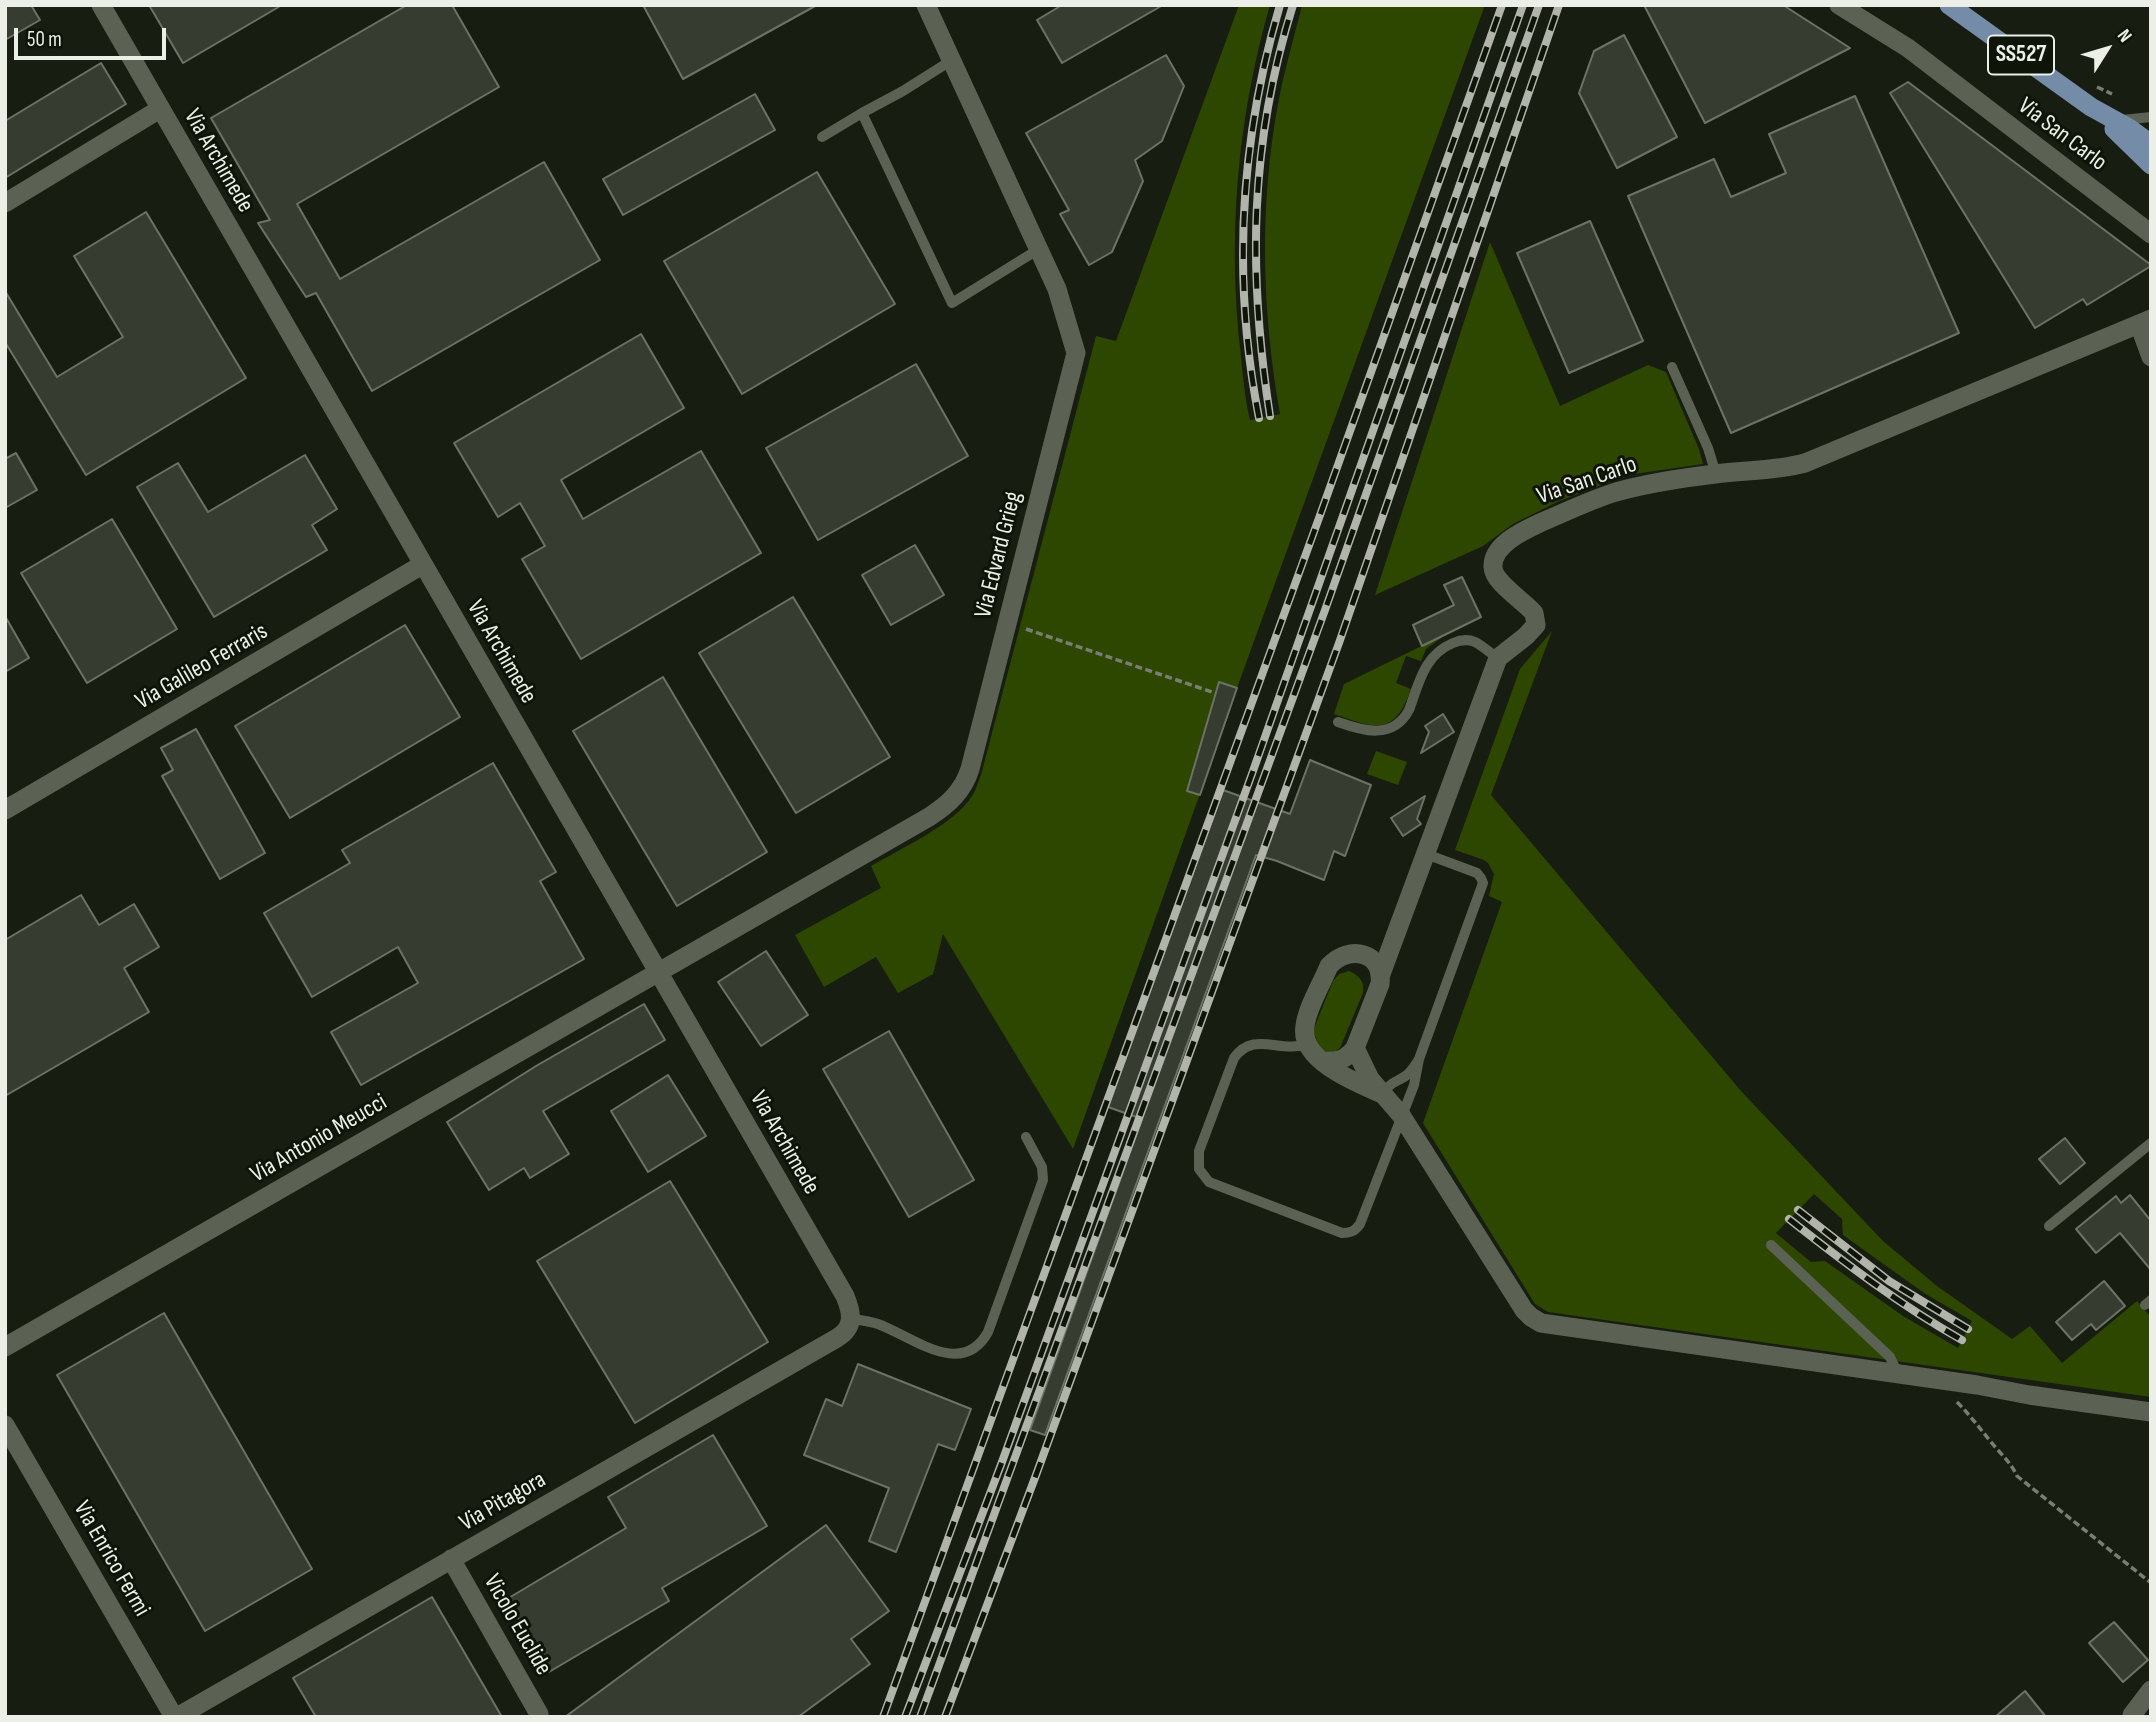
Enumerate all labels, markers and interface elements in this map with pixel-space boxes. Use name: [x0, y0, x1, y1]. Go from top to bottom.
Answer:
scale bar: [18, 14, 170, 58]
north arrow: [2072, 14, 2142, 84]
text: N: [2112, 25, 2136, 47]
text: 50 m: [27, 27, 62, 52]
road number: SS527: [1988, 36, 2054, 74]
street label: Via San Carlo: [2012, 92, 2112, 178]
street label: Via Archimede: [177, 104, 259, 218]
street label: Via San Carlo: [1533, 451, 1641, 511]
street label: Via Edvard Grieg: [969, 489, 1029, 621]
street label: Via Archimede: [460, 595, 542, 709]
street label: Via Galileo Ferraris: [131, 618, 273, 716]
street label: Via Archimede: [743, 1086, 825, 1200]
street label: Via Antonio Meucci: [246, 1088, 392, 1190]
street label: Via Pitagora: [455, 1466, 551, 1538]
street label: Via Enrico Fermi: [66, 1496, 156, 1622]
street label: Vicolo Euclide: [477, 1569, 557, 1681]

